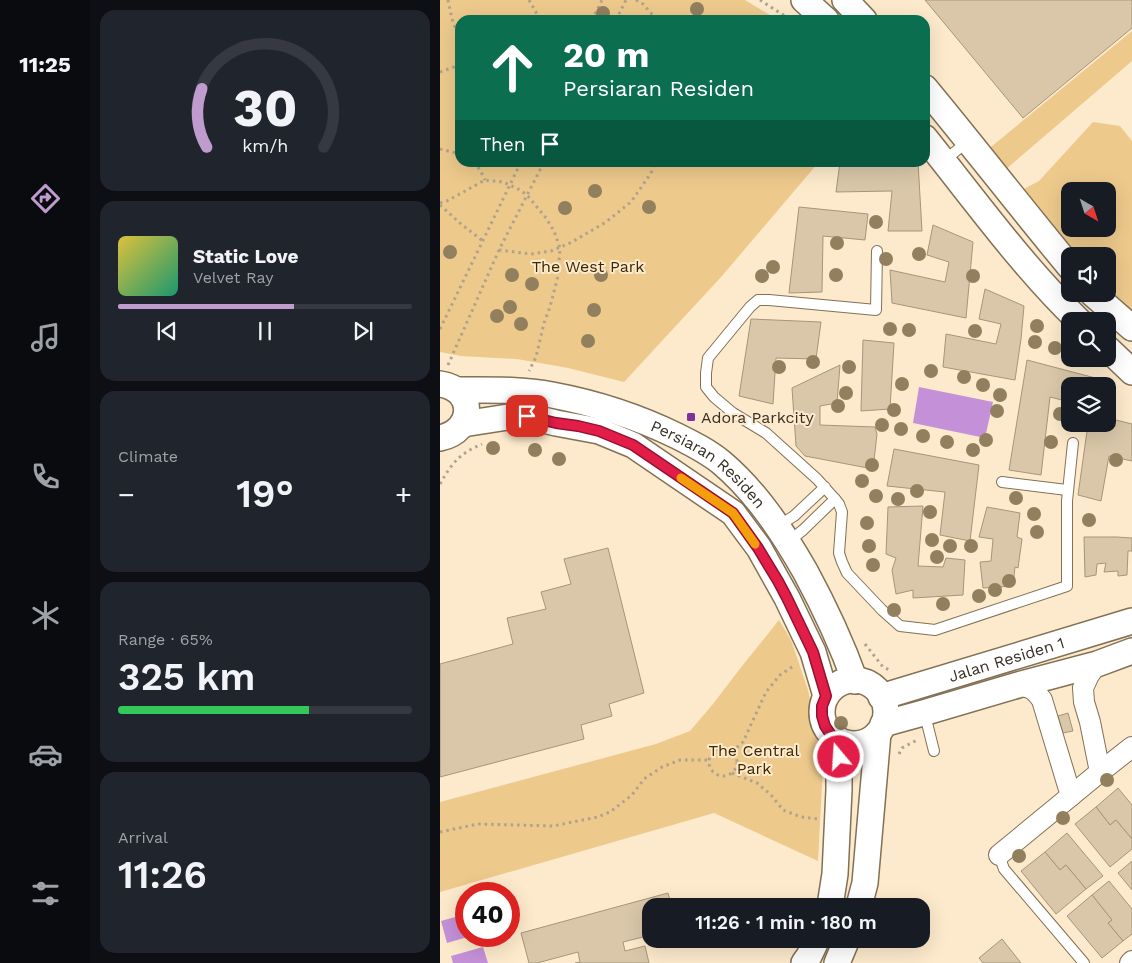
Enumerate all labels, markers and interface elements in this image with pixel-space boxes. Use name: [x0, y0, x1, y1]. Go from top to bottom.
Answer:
text: 20 m: [563, 34, 649, 76]
icon: ahead: [480, 35, 545, 100]
text: 11:25: [19, 52, 71, 77]
text: Persiaran Residen: [563, 76, 754, 101]
text: 30: [233, 78, 297, 139]
icon: arrive: [536, 130, 564, 158]
text: Then: [480, 133, 526, 156]
text: km/h: [242, 135, 288, 156]
icon: directions: [28, 181, 63, 216]
north arrow: [1061, 182, 1116, 238]
map controls: [1061, 182, 1116, 432]
text: Static Love: [193, 245, 298, 268]
button: sound: [1061, 247, 1116, 302]
park label: The West Park: [532, 257, 644, 276]
text: Velvet Ray: [193, 268, 273, 287]
button: search: [1061, 312, 1116, 367]
icon: previous: [153, 317, 181, 345]
icon: pause: [251, 317, 279, 345]
icon: next: [349, 317, 377, 345]
icon: music: [28, 320, 63, 355]
button: layers: [1061, 377, 1116, 432]
pin: [506, 395, 548, 437]
icon: arrive: [513, 402, 541, 430]
place label: Adora Parkcity: [701, 408, 815, 427]
marker: Adora Parkcity: [685, 411, 697, 423]
street label: Persiaran Residen: [648, 416, 770, 512]
text: Climate: [118, 447, 178, 466]
icon: phone: [28, 459, 63, 494]
text: 19°: [236, 472, 294, 516]
text: −: [118, 478, 135, 511]
text: +: [395, 478, 412, 511]
icon: climate: [28, 598, 63, 633]
text: Range · 65%: [118, 630, 213, 649]
street label: Jalan Residen 1: [946, 633, 1067, 686]
text: 325 km: [118, 655, 255, 699]
position arrow: [812, 730, 864, 782]
icon: car: [28, 737, 63, 772]
park label: The Central Park: [709, 741, 800, 778]
text: Arrival: [118, 828, 168, 847]
text: 11:26: [118, 853, 207, 897]
icon: filters: [28, 876, 63, 911]
speed limit sign: 40: [455, 882, 520, 947]
text: 11:26 · 1 min · 180 m: [695, 911, 877, 934]

